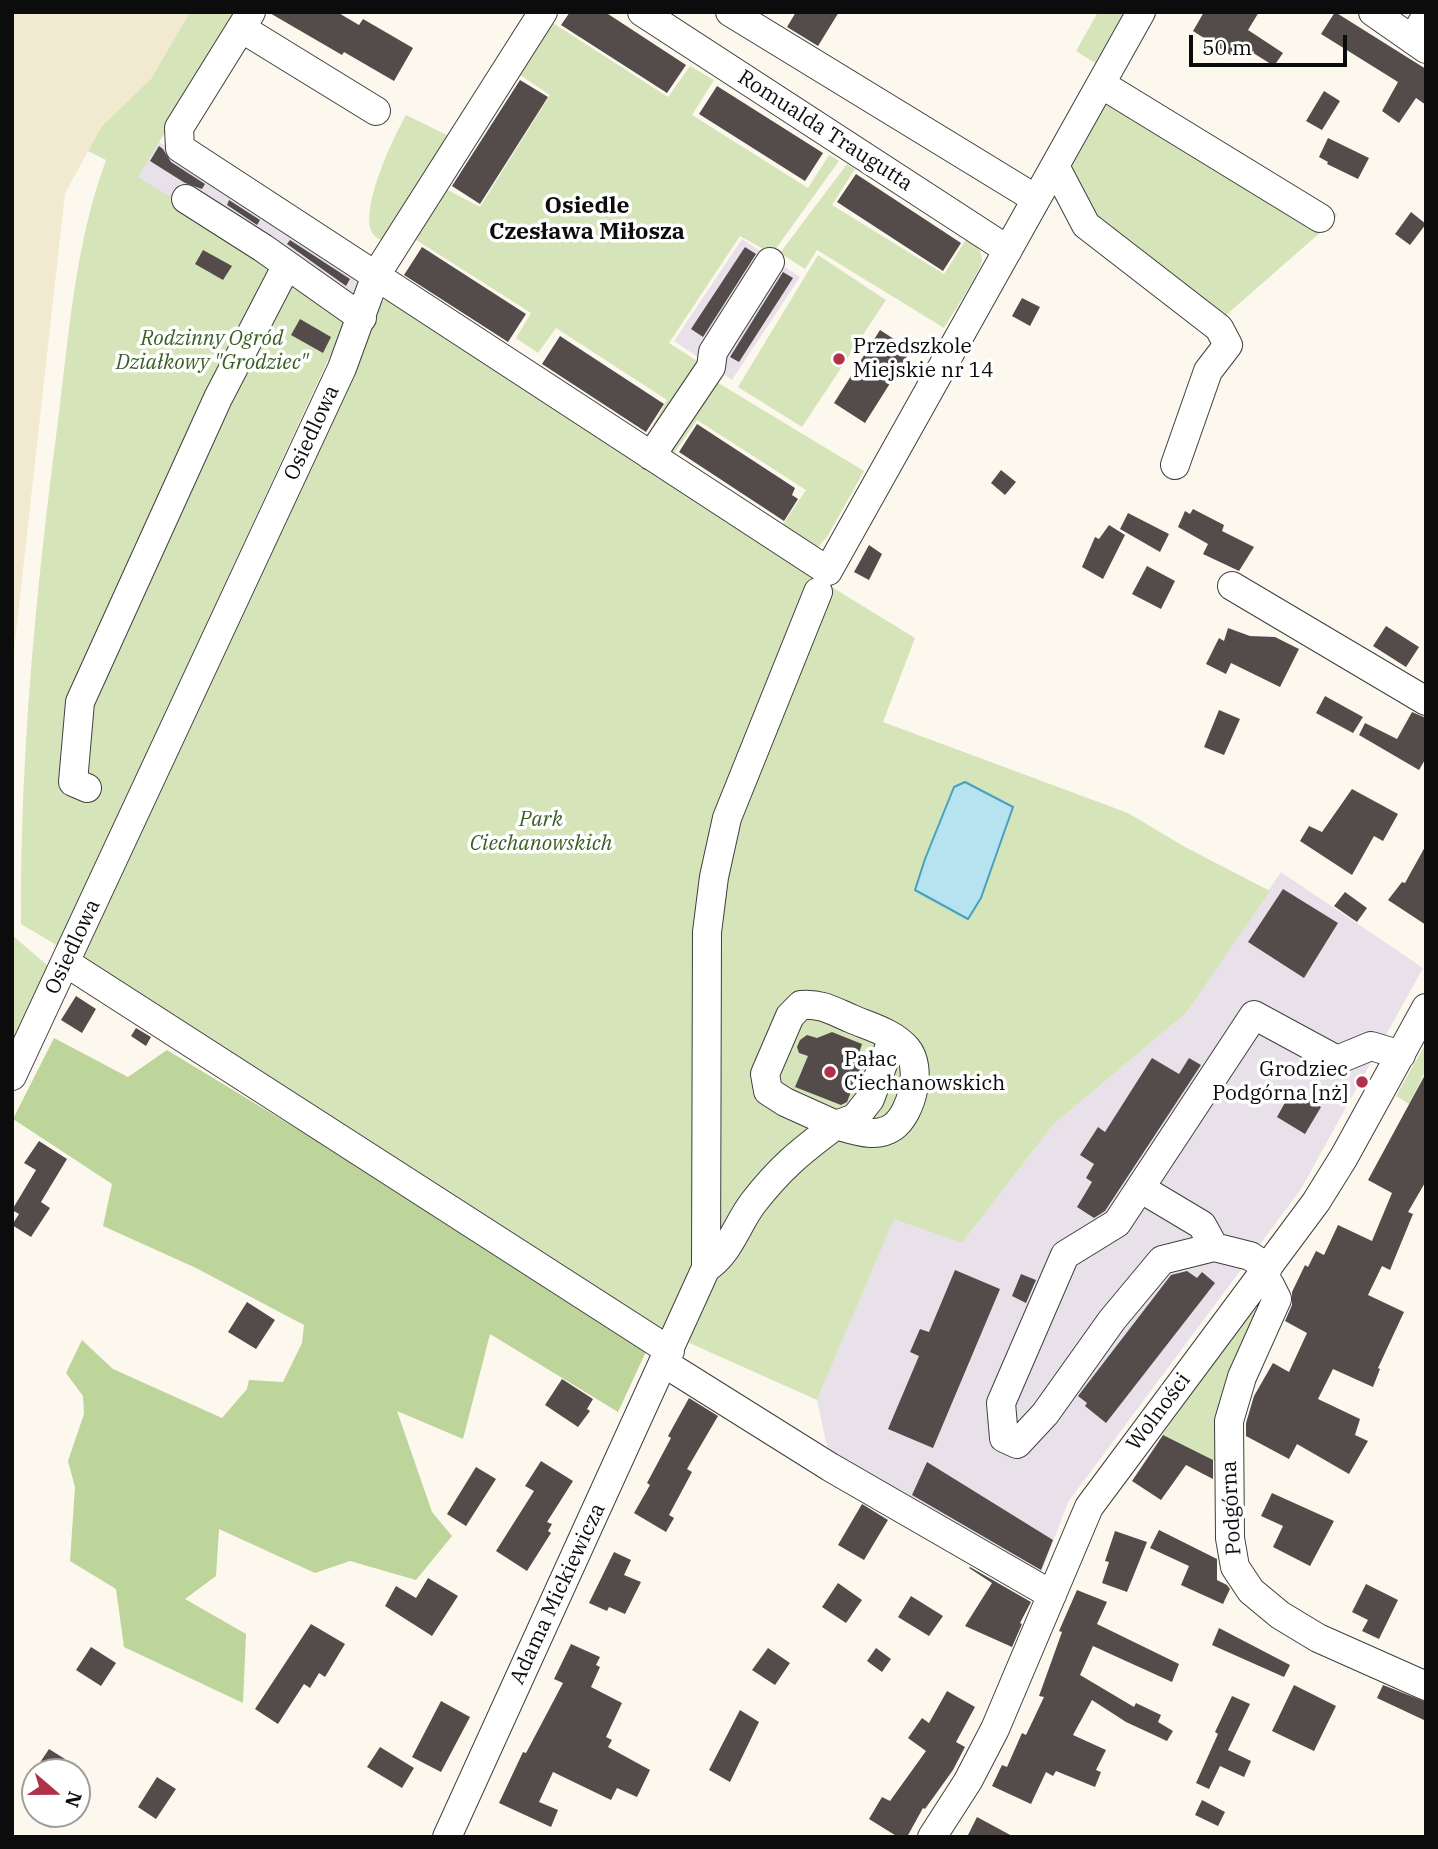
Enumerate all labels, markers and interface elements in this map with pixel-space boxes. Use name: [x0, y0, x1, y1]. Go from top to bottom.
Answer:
scale bar: [1193, 21, 1350, 65]
text: 50 m: [1202, 33, 1252, 61]
street label: Romualda Traugutta: [733, 65, 917, 197]
district label: Osiedle Czesława Miłosza: [489, 192, 685, 246]
park label: Rodzinny Ogród Działkowy "Grodziec": [116, 326, 308, 376]
place label: Przedszkole Miejskie nr 14: [853, 334, 994, 384]
marker: Przedszkole Miejskie nr 14: [831, 351, 847, 367]
street label: Osiedlowa: [279, 382, 345, 484]
park label: Park Ciechanowskich: [470, 807, 612, 857]
street label: Osiedlowa: [40, 896, 106, 998]
place label: Pałac Ciechanowskich: [844, 1047, 1005, 1097]
place label: Grodziec Podgórna [nż]: [1212, 1057, 1348, 1107]
marker: Pałac Ciechanowskich: [822, 1064, 838, 1080]
marker: Grodziec Podgórna [nż]: [1354, 1074, 1370, 1090]
street label: Wolności: [1122, 1368, 1196, 1456]
street label: Podgórna: [1217, 1460, 1247, 1556]
street label: Adama Mickiewicza: [505, 1500, 611, 1688]
north arrow: [21, 1758, 91, 1828]
text: N: [60, 1788, 88, 1811]

